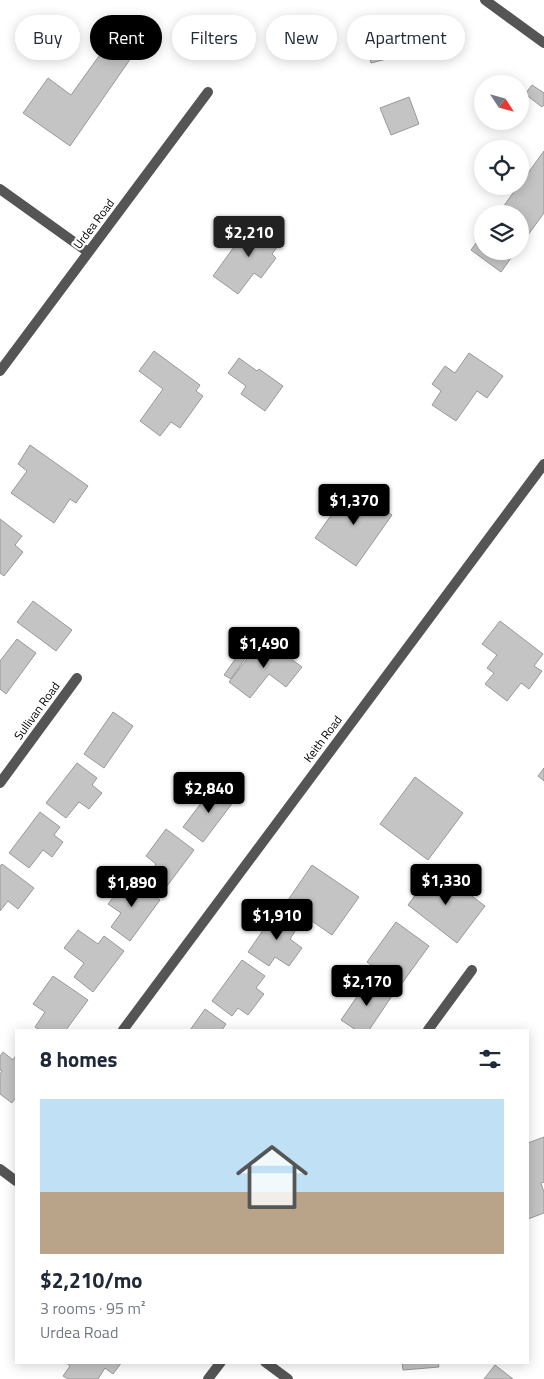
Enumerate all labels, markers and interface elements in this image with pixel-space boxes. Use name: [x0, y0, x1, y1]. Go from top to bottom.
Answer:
chip: Buy: [15, 15, 80, 60]
chip: Rent: [90, 15, 162, 60]
chip: Filters: [172, 15, 256, 60]
chip: New: [266, 15, 337, 60]
chip: Apartment: [347, 15, 465, 60]
north arrow: [474, 75, 529, 130]
map controls: [474, 75, 529, 260]
button: locate: [474, 140, 529, 195]
street label: Urdea Road: [68, 195, 119, 253]
button: layers: [474, 205, 529, 260]
pin: $2,210: [208, 216, 290, 258]
text: $2,210: [224, 220, 274, 244]
pin: $1,370: [313, 484, 395, 526]
text: $1,370: [329, 488, 379, 512]
pin: $1,490: [223, 626, 305, 669]
text: $1,490: [239, 631, 289, 655]
street label: Sullivan Road: [9, 678, 64, 744]
street label: Keith Road: [299, 711, 347, 766]
pin: $2,840: [168, 772, 250, 814]
text: $2,840: [184, 776, 234, 800]
pin: $1,330: [405, 864, 487, 906]
pin: $1,890: [91, 866, 173, 908]
text: $1,330: [421, 868, 471, 892]
text: $1,890: [107, 870, 157, 894]
pin: $1,910: [236, 898, 318, 941]
text: $1,910: [252, 903, 302, 927]
pin: $2,170: [326, 964, 408, 1007]
text: $2,170: [342, 969, 392, 993]
text: 8 homes: [40, 1043, 117, 1075]
icon: filters: [476, 1045, 504, 1073]
icon: home: [227, 1132, 317, 1222]
text: $2,210/mo: [40, 1264, 142, 1296]
text: 3 rooms · 95 m²: [40, 1296, 145, 1320]
text: Urdea Road: [40, 1320, 118, 1344]

